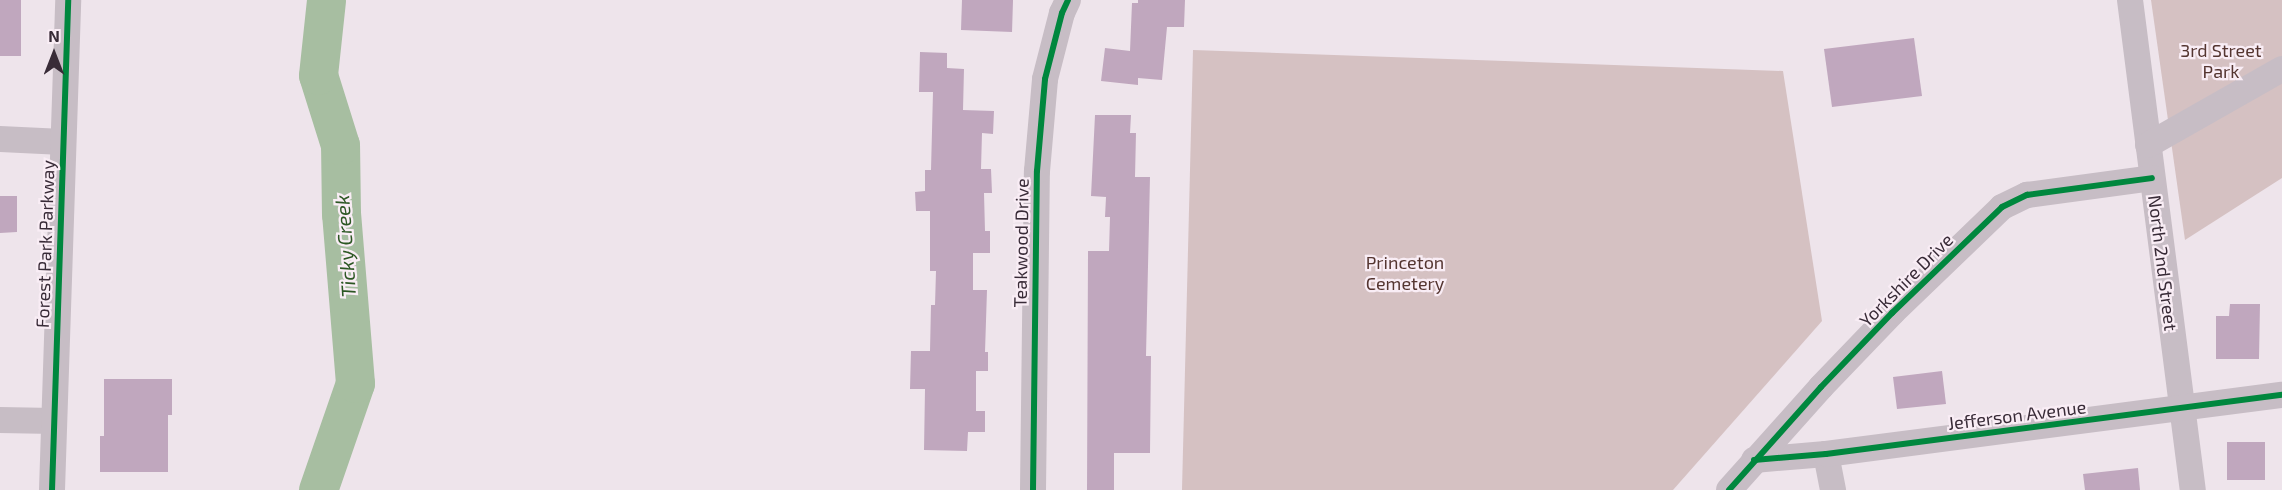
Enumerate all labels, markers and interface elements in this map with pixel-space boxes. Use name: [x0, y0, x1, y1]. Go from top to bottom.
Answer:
north arrow: [24, 24, 84, 84]
text: N: [48, 26, 60, 45]
park label: 3rd Street Park: [2180, 40, 2262, 82]
street label: Forest Park Parkway: [31, 160, 59, 328]
street label: Teakwood Drive: [1009, 178, 1033, 308]
water label: Ticky Creek: [329, 194, 361, 298]
street label: North 2nd Street: [2144, 194, 2182, 332]
street label: Yorkshire Drive: [1855, 229, 1957, 331]
park label: Princeton Cemetery: [1366, 252, 1444, 294]
street label: Jefferson Avenue: [1946, 396, 2088, 434]

